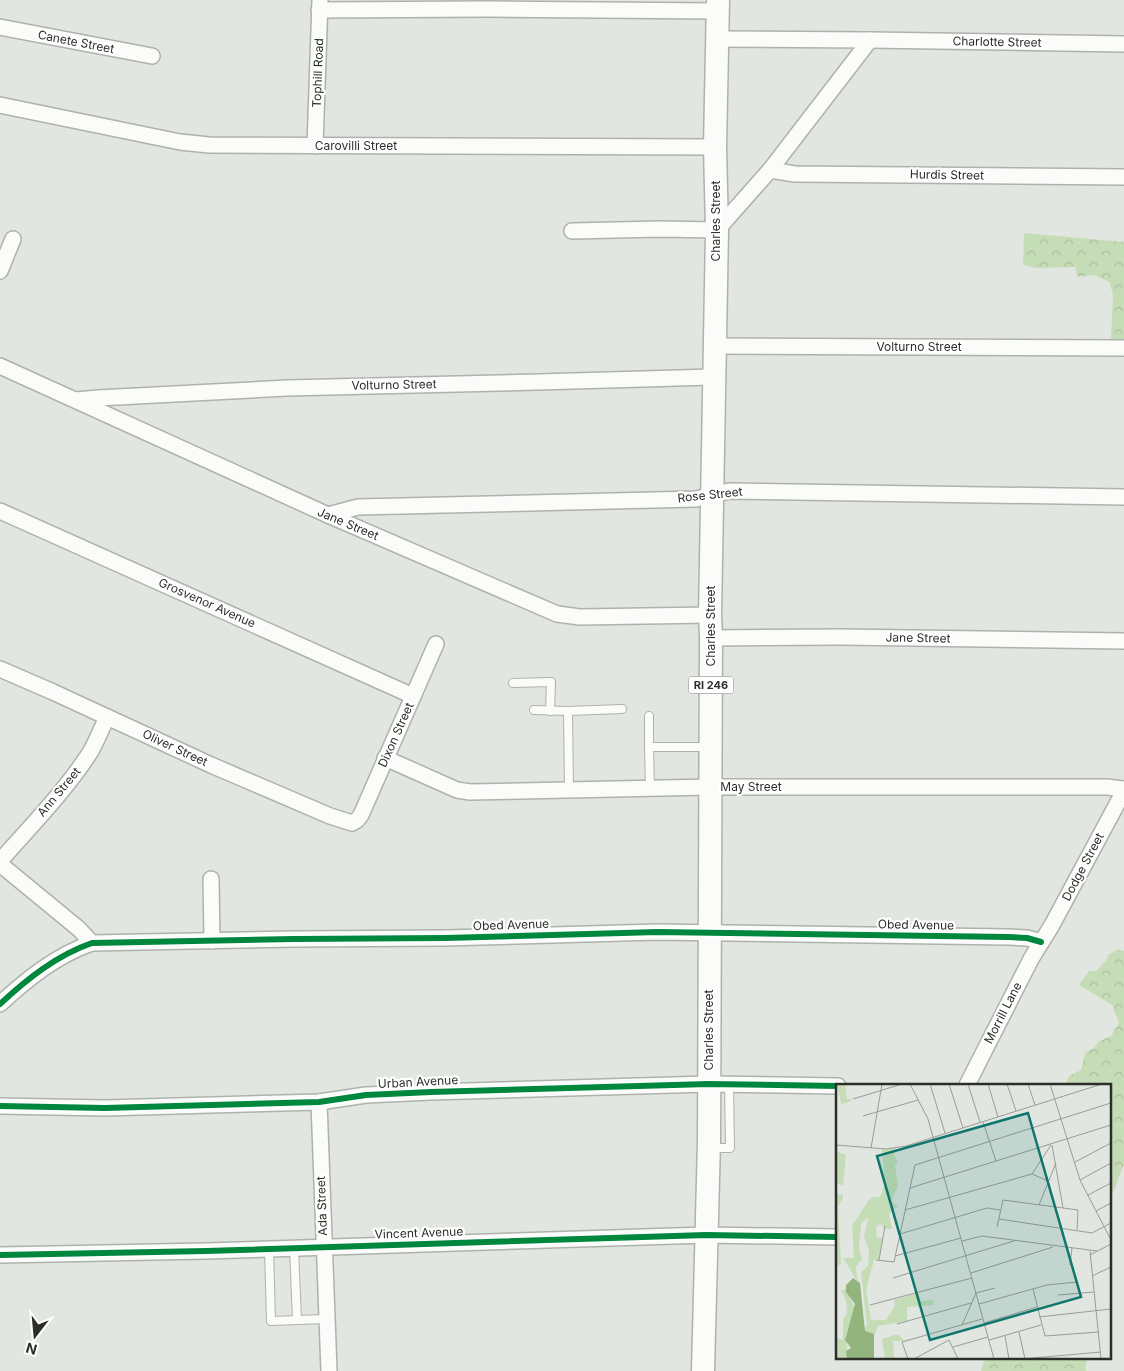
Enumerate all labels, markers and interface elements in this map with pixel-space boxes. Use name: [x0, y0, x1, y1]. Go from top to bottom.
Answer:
street label: Canete Street: [37, 27, 116, 56]
street label: Charlotte Street: [952, 33, 1042, 50]
street label: Tophill Road: [309, 38, 326, 108]
street label: Carovilli Street: [315, 138, 397, 153]
street label: Hurdis Street: [910, 166, 984, 183]
street label: Charles Street: [708, 181, 723, 261]
street label: Volturno Street: [876, 339, 962, 354]
street label: Volturno Street: [351, 376, 437, 393]
street label: Rose Street: [677, 484, 743, 505]
street label: Jane Street: [315, 504, 381, 543]
street label: Grosvenor Avenue: [156, 574, 258, 631]
street label: Charles Street: [703, 586, 718, 666]
street label: Jane Street: [885, 629, 951, 646]
road number: RI 246: [688, 676, 734, 694]
street label: Dixon Street: [375, 700, 417, 770]
street label: Oliver Street: [140, 726, 210, 769]
street label: Ann Street: [34, 764, 84, 819]
street label: May Street: [720, 779, 782, 794]
street label: Dodge Street: [1058, 830, 1107, 903]
street label: Obed Avenue: [473, 916, 549, 933]
street label: Obed Avenue: [878, 916, 954, 933]
street label: Morrill Lane: [981, 979, 1024, 1046]
street label: Charles Street: [701, 990, 716, 1070]
street label: Urban Avenue: [377, 1072, 459, 1091]
inset map: [836, 1084, 1112, 1358]
street label: Ada Street: [313, 1176, 330, 1236]
street label: Vincent Avenue: [374, 1223, 464, 1242]
north arrow: [10, 1311, 60, 1361]
text: N: [24, 1339, 39, 1359]

